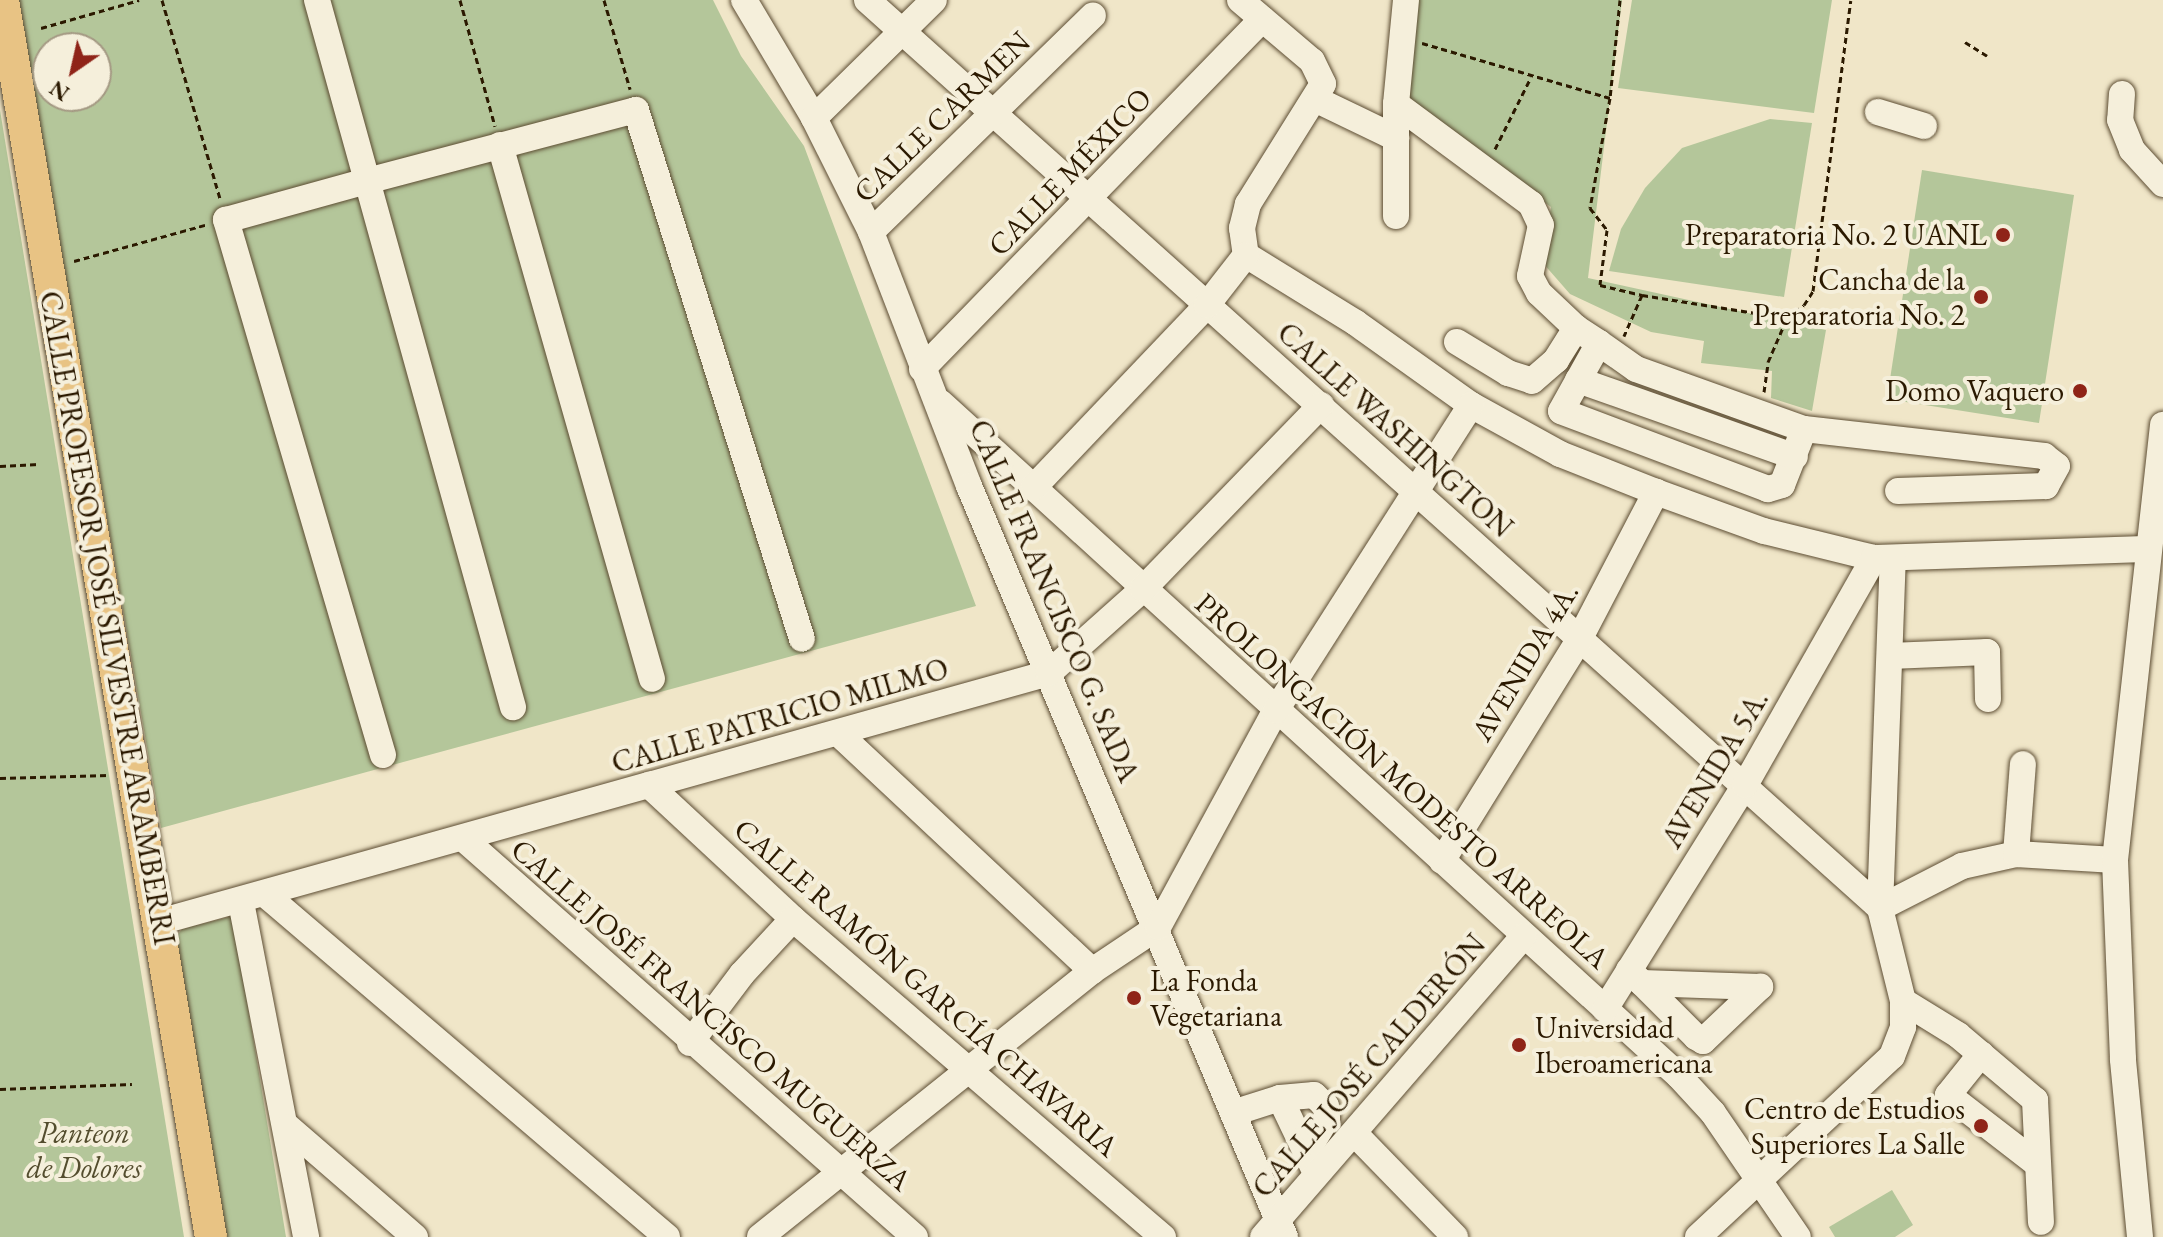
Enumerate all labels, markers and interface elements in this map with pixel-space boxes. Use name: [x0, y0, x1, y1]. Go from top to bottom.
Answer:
street label: CALLE CARMEN: [846, 24, 1038, 210]
north arrow: [32, 32, 112, 112]
text: N: [44, 74, 75, 108]
street label: CALLE MÉXICO: [981, 81, 1159, 263]
place label: Preparatoria No. 2 UANL: [1685, 217, 1987, 253]
marker: Preparatoria No. 2 UANL: [1994, 226, 2012, 244]
place label: Cancha de la Preparatoria No. 2: [1753, 262, 1965, 332]
street label: CALLE PROFESOR JOSÉ SILVESTRE ARAMBERRI: [32, 288, 182, 948]
marker: Cancha de la Preparatoria No. 2: [1972, 288, 1990, 306]
street label: CALLE WASHINGTON: [1270, 315, 1520, 545]
place label: Domo Vaquero: [1885, 373, 2064, 409]
marker: Domo Vaquero: [2071, 382, 2089, 400]
street label: CALLE FRANCISCO G. SADA: [961, 414, 1147, 788]
street label: AVENIDA 4A.: [1464, 576, 1586, 748]
street label: PROLONGACIÓN MODESTO ARREOLA: [1188, 586, 1616, 976]
street label: CALLE PATRICIO MILMO: [608, 651, 952, 781]
street label: AVENIDA 5A.: [1654, 683, 1776, 855]
street label: CALLE RAMÓN GARCÍA CHAVARIA: [727, 811, 1125, 1165]
street label: CALLE JOSÉ FRANCISCO MUGUERZA: [504, 831, 918, 1199]
street label: CALLE JOSÉ CALDERÓN: [1245, 927, 1493, 1205]
place label: La Fonda Vegetariana: [1150, 963, 1282, 1034]
marker: La Fonda Vegetariana: [1125, 989, 1143, 1007]
place label: Universidad Iberoamericana: [1535, 1010, 1713, 1080]
marker: Universidad Iberoamericana: [1510, 1036, 1528, 1054]
place label: Centro de Estudios Superiores La Salle: [1744, 1091, 1965, 1162]
park label: Panteon de Dolores: [27, 1115, 141, 1186]
marker: Centro de Estudios Superiores La Salle: [1972, 1117, 1990, 1135]

